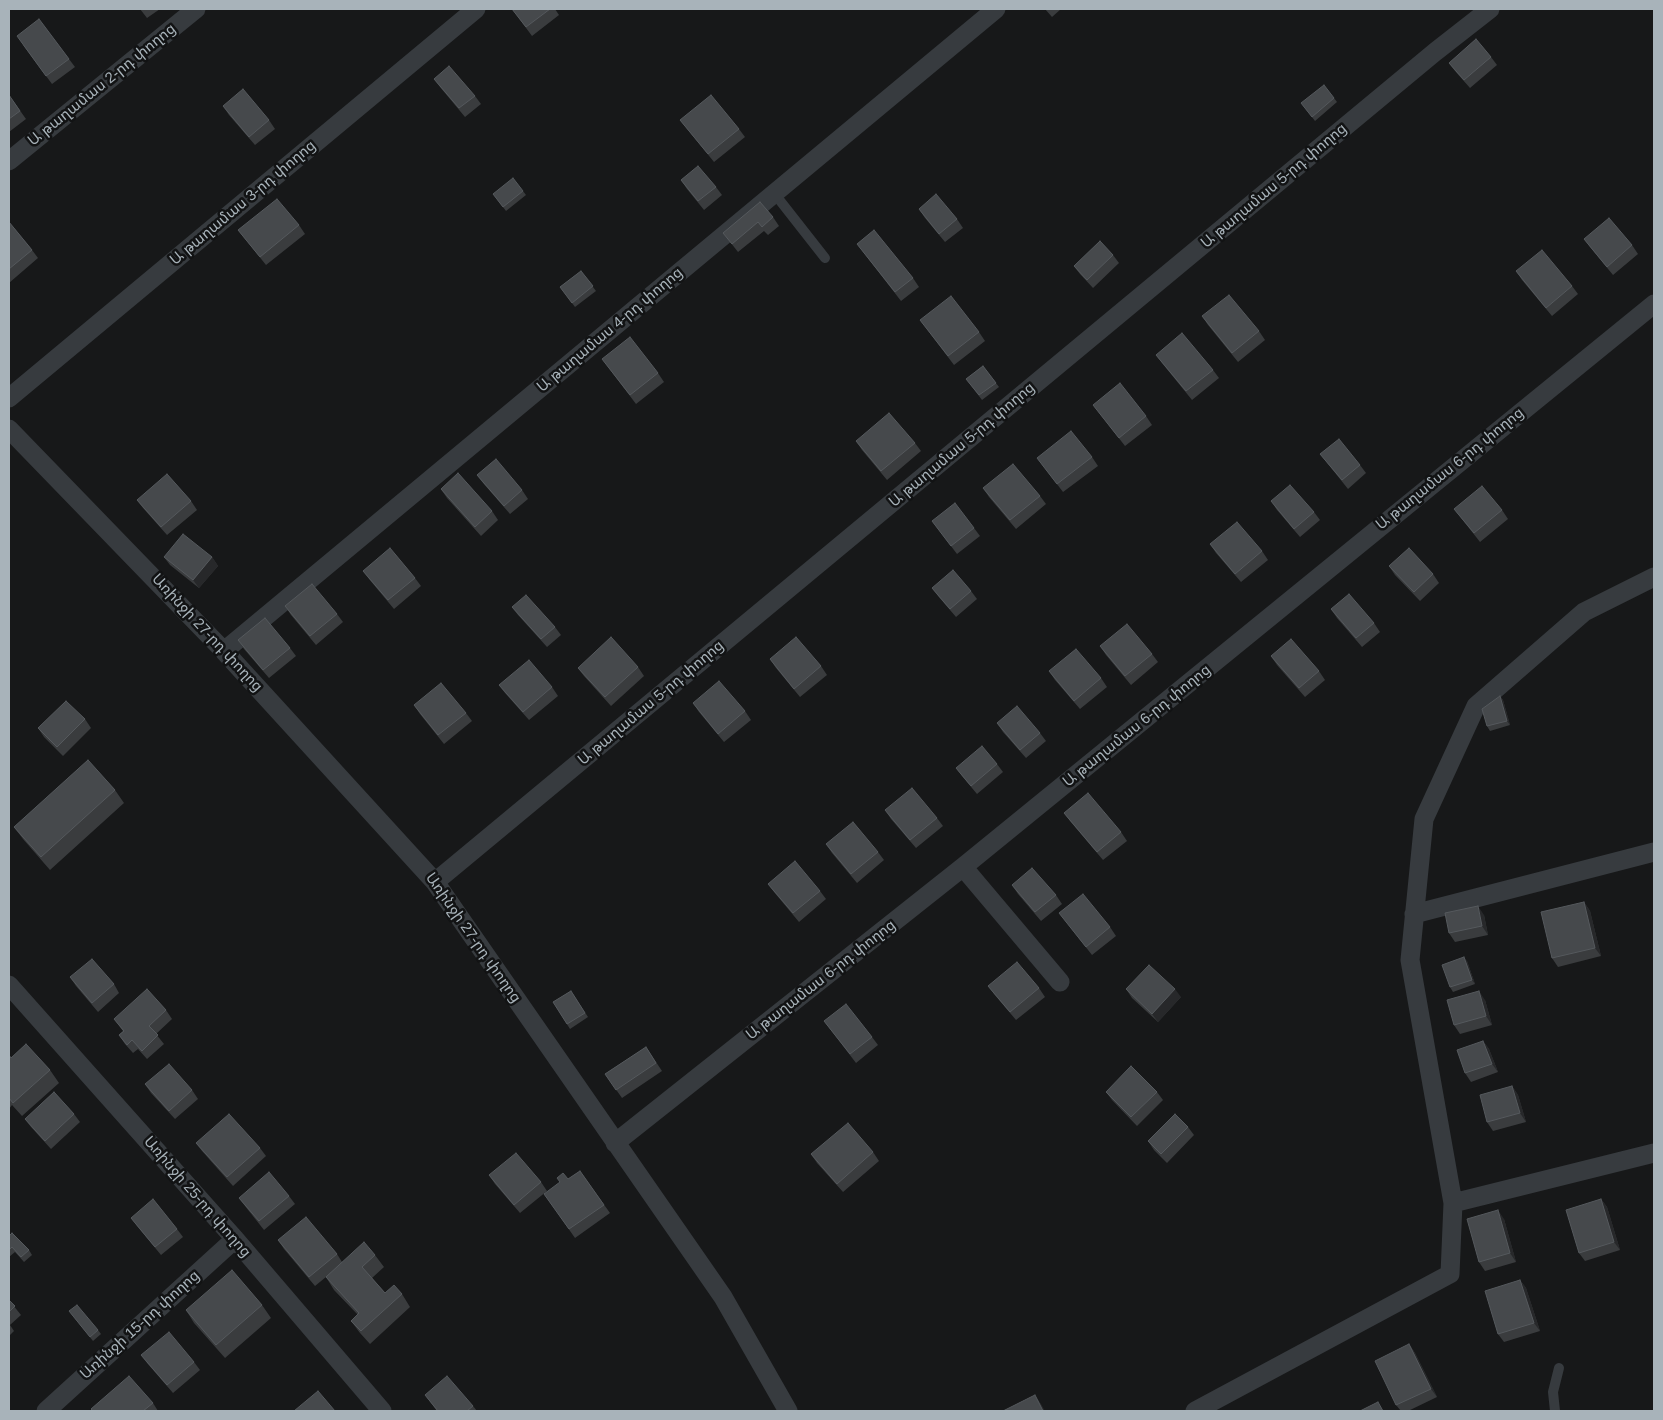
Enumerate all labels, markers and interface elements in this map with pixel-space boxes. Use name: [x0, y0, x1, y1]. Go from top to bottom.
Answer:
street label: Ա թաղամաս 2-րդ փողոց: [25, 20, 179, 150]
street label: Ա թաղամաս 5-րդ փողոց: [1197, 120, 1351, 252]
street label: Ա թաղամաս 3-րդ փողոց: [166, 137, 320, 269]
street label: Ա թաղամաս 4-րդ փողոց: [533, 264, 687, 396]
street label: Ա թաղամաս 5-րդ փողոց: [885, 379, 1039, 511]
street label: Ա թաղամաս 6-րդ փողոց: [1373, 404, 1527, 534]
street label: Առինջի 27-րդ փողոց: [148, 570, 266, 696]
street label: Ա թաղամաս 5-րդ փողոց: [574, 637, 728, 769]
street label: Ա թաղամաս 6-րդ փողոց: [1060, 661, 1214, 791]
street label: Առինջի 27-րդ փողոց: [421, 870, 525, 1006]
street label: Ա թաղամաս 6-րդ փողոց: [743, 916, 899, 1044]
street label: Առինջի 25-րդ փողոց: [140, 1133, 254, 1261]
street label: Առինջի 15-րդ փողոց: [77, 1267, 203, 1383]

